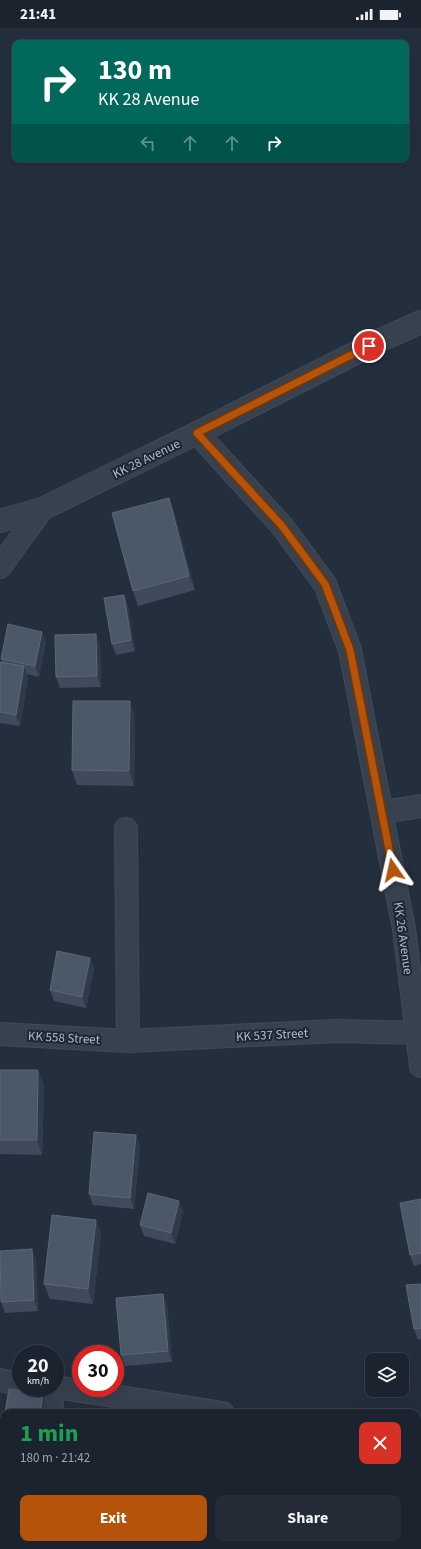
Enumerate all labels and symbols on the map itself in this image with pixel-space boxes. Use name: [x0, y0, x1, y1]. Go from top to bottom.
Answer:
pin: [352, 329, 386, 363]
street label: KK 28 Avenue: [110, 435, 183, 483]
position arrow: [372, 849, 414, 891]
street label: KK 26 Avenue: [389, 901, 417, 976]
street label: KK 537 Street: [236, 1024, 309, 1046]
street label: KK 558 Street: [27, 1027, 101, 1049]
speed limit sign: 30: [72, 1345, 124, 1397]

